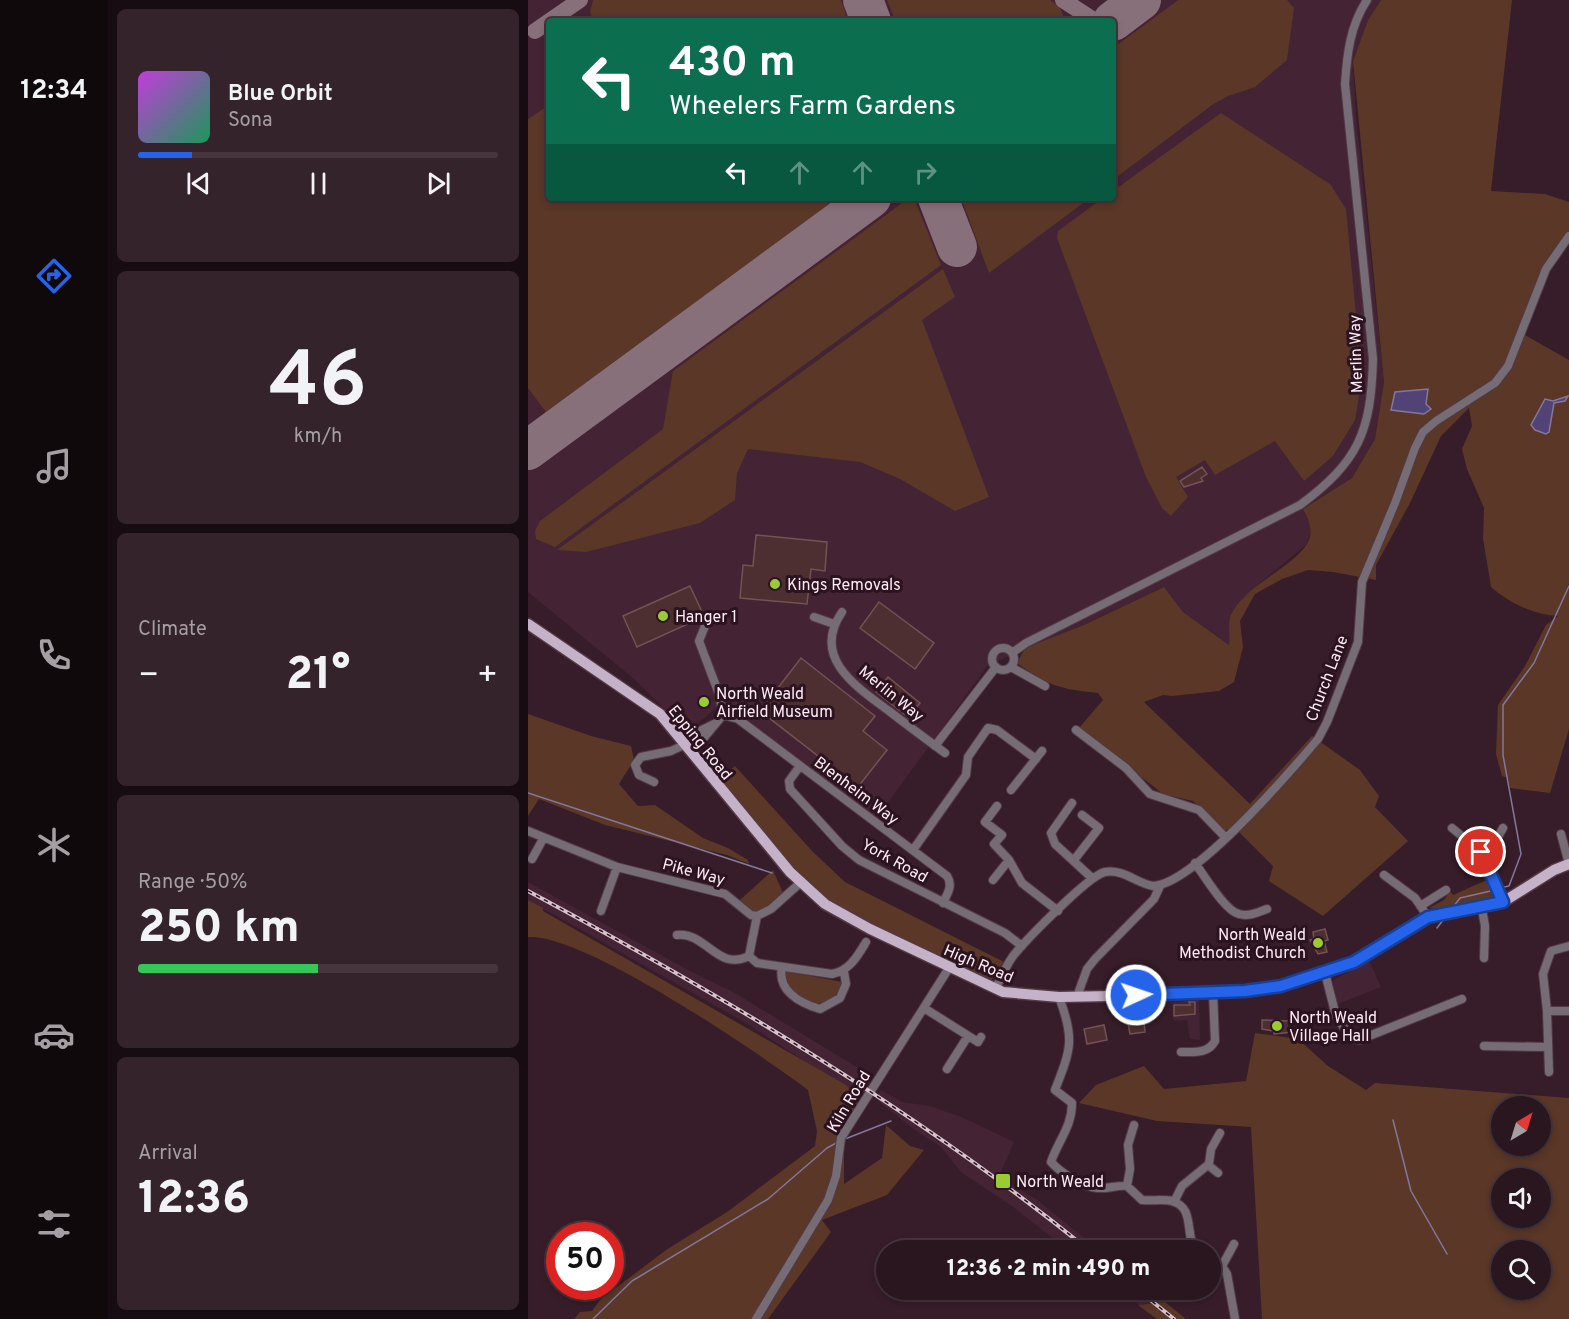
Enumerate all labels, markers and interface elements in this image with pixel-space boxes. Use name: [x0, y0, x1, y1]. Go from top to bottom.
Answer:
text: 430 m: [669, 38, 795, 91]
icon: left: [570, 42, 648, 120]
text: 12:34: [20, 74, 88, 108]
text: Blue Orbit: [228, 81, 333, 108]
text: Wheelers Farm Gardens: [669, 90, 956, 124]
text: Sona: [228, 108, 273, 134]
icon: left: [720, 156, 753, 189]
icon: ahead: [783, 156, 816, 189]
icon: ahead: [846, 156, 879, 189]
icon: right: [909, 156, 942, 189]
icon: previous: [182, 167, 215, 200]
icon: pause: [302, 167, 335, 200]
icon: next: [422, 167, 455, 200]
icon: directions: [33, 255, 75, 297]
street label: Merlin Way: [1346, 314, 1368, 393]
text: 46: [269, 335, 367, 434]
text: km/h: [294, 424, 342, 450]
icon: music: [33, 445, 75, 487]
place label: Kings Removals: [787, 576, 901, 596]
marker: Kings Removals: [768, 577, 782, 591]
place label: Hanger 1: [675, 608, 737, 628]
marker: Hanger 1: [656, 609, 670, 623]
text: Climate: [138, 617, 207, 643]
street label: Church Lane: [1302, 633, 1353, 725]
icon: phone: [33, 634, 75, 676]
text: 21°: [286, 648, 350, 705]
text: −: [138, 656, 159, 698]
text: +: [477, 656, 498, 698]
street label: Merlin Way: [854, 662, 928, 727]
place label: North Weald Airfield Museum: [716, 685, 833, 723]
marker: North Weald Airfield Museum: [697, 695, 711, 709]
street label: Epping Road: [663, 702, 736, 785]
street label: Blenheim Way: [809, 753, 902, 830]
icon: climate: [33, 824, 75, 866]
pin: [1455, 826, 1506, 877]
street label: York Road: [857, 835, 931, 888]
icon: arrive: [1464, 835, 1497, 868]
street label: Pike Way: [660, 855, 727, 891]
text: Range · 50%: [138, 870, 247, 896]
text: 250 km: [138, 901, 299, 958]
place label: North Weald Methodist Church: [1179, 926, 1306, 964]
marker: North Weald Methodist Church: [1311, 936, 1325, 950]
street label: High Road: [940, 941, 1016, 989]
position arrow: [1104, 963, 1168, 1027]
place label: North Weald Village Hall: [1289, 1009, 1377, 1047]
icon: car: [33, 1014, 75, 1056]
marker: North Weald Village Hall: [1270, 1019, 1284, 1033]
street label: Kiln Road: [823, 1067, 876, 1137]
north arrow: [1491, 1096, 1551, 1156]
map controls: [1491, 1096, 1551, 1300]
text: Arrival: [138, 1141, 198, 1167]
button: sound: [1491, 1168, 1551, 1228]
text: 12:36: [138, 1172, 250, 1229]
marker: North Weald: [994, 1172, 1012, 1190]
place label: North Weald: [1016, 1173, 1104, 1193]
icon: filters: [33, 1203, 75, 1245]
speed limit sign: 50: [546, 1222, 624, 1300]
button: search: [1491, 1240, 1551, 1300]
text: 12:36 · 2 min · 490 m: [947, 1256, 1150, 1283]

